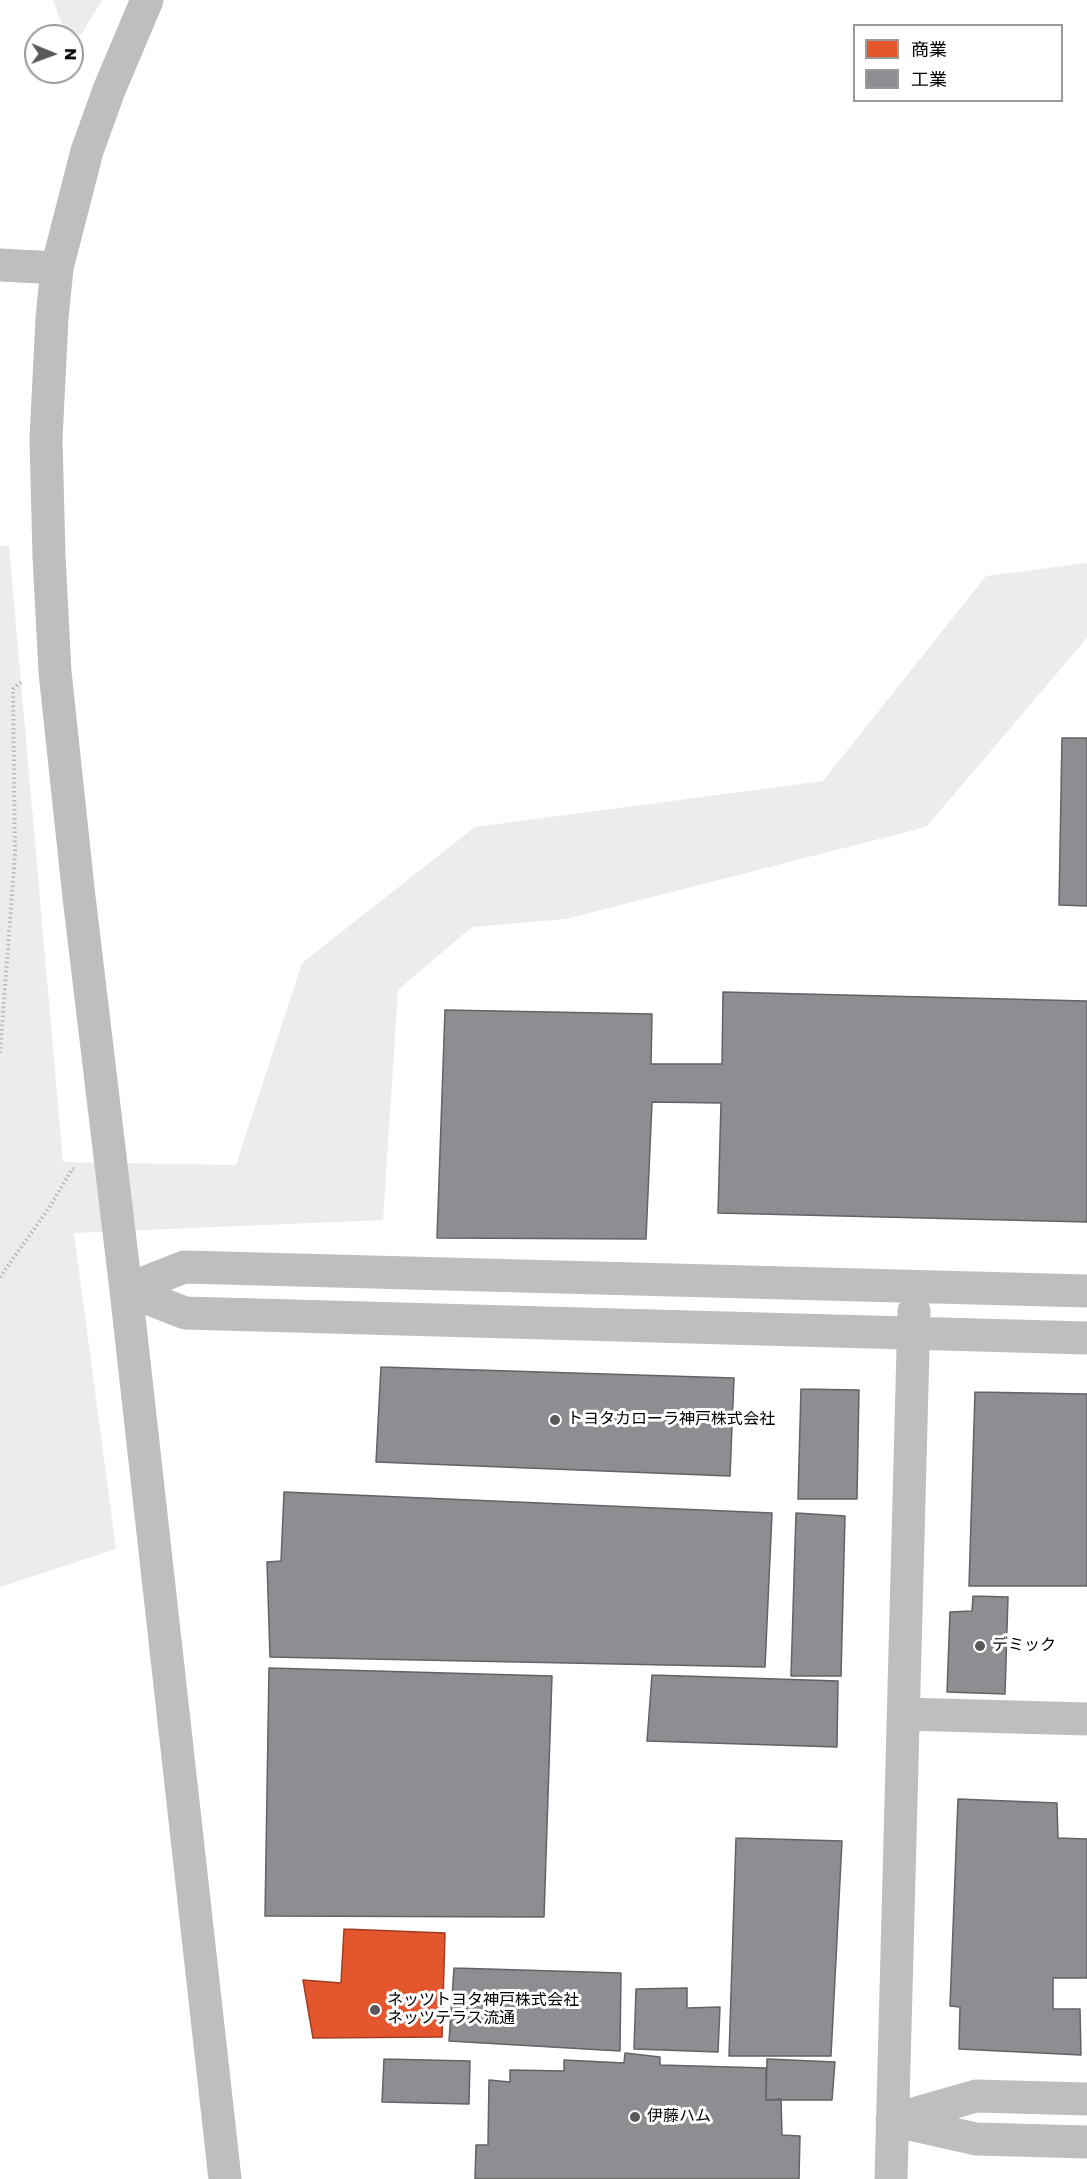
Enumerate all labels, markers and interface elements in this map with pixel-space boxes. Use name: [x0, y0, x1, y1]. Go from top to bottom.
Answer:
north arrow: [24, 24, 84, 84]
legend: [853, 24, 1063, 102]
text: 商業: [911, 37, 947, 62]
text: N: [59, 48, 82, 61]
text: 工業: [911, 67, 947, 92]
place label: トヨタカローラ神戸株式会社: [567, 1410, 775, 1430]
marker: トヨタカローラ神戸株式会社: [548, 1413, 562, 1427]
place label: デミック: [992, 1636, 1056, 1656]
marker: デミック: [973, 1639, 987, 1653]
place label: ネッツトヨタ神戸株式会社 ネッツテラス流通: [387, 1991, 579, 2029]
marker: ネッツトヨタ神戸株式会社 ネッツテラス流通: [368, 2003, 382, 2017]
place label: 伊藤ハム: [647, 2107, 711, 2127]
marker: 伊藤ハム: [628, 2110, 642, 2124]

